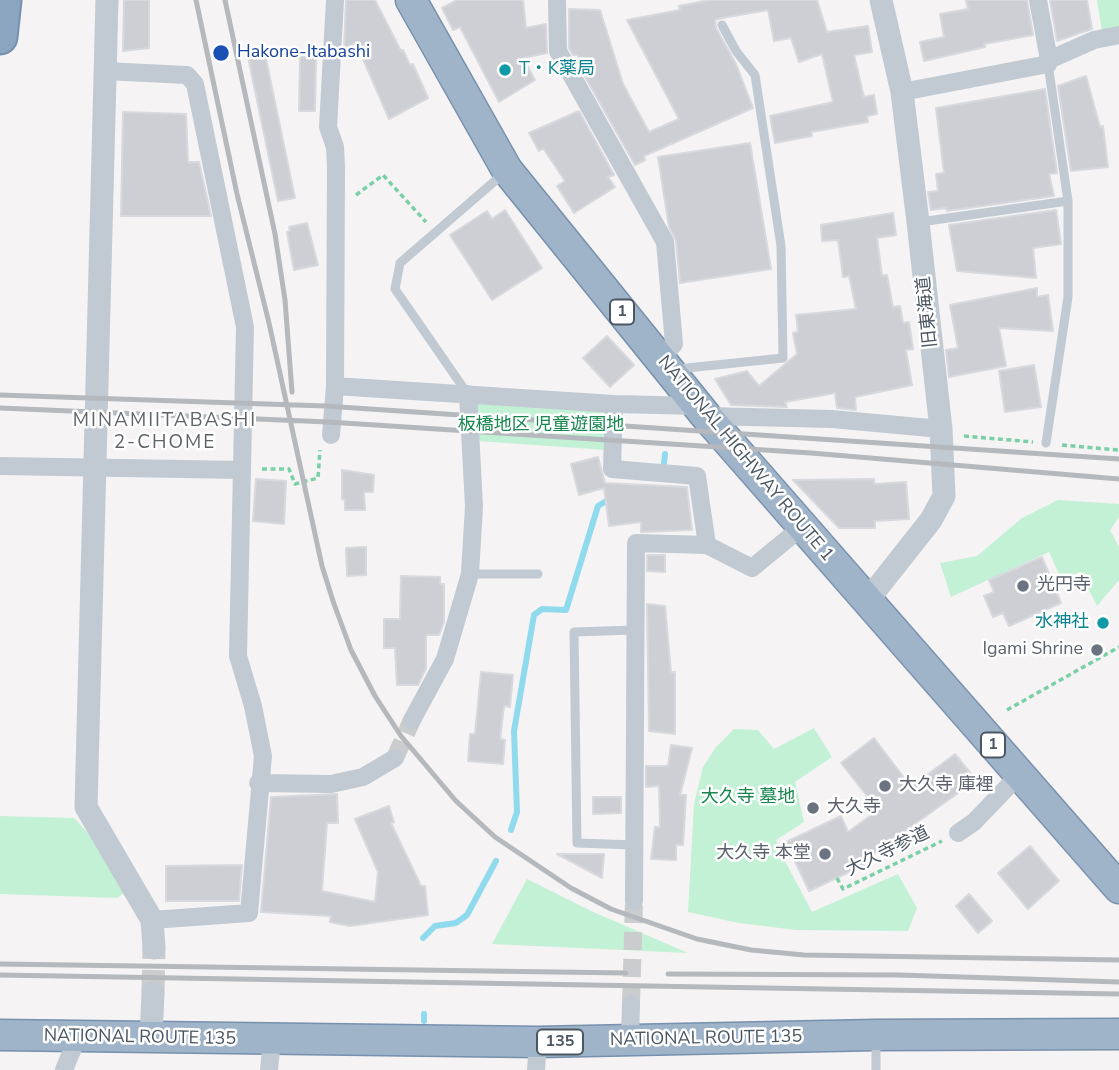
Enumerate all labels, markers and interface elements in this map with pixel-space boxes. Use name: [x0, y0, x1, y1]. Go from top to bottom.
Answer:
place label: Hakone-Itabashi: [237, 42, 370, 64]
marker: Hakone-Itabashi: [211, 43, 231, 63]
place label: T・K薬局: [519, 59, 595, 81]
marker: T・K薬局: [497, 62, 513, 78]
street label: 旧東海道: [913, 275, 943, 349]
road number: 1: [610, 300, 634, 324]
street label: NATIONAL HIGHWAY ROUTE 1: [653, 352, 837, 566]
district label: MINAMIITABASHI 2-CHOME: [75, 410, 255, 454]
park label: 板橋地区 児童遊園地: [458, 415, 624, 437]
place label: 光円寺: [1037, 575, 1091, 597]
marker: 光円寺: [1015, 578, 1031, 594]
place label: 水神社: [1035, 612, 1089, 634]
marker: 水神社: [1095, 615, 1111, 631]
place label: Igami Shrine: [982, 639, 1083, 661]
marker: Igami Shrine: [1089, 642, 1105, 658]
road number: 1: [981, 732, 1005, 758]
place label: 大久寺 庫裡: [899, 775, 994, 797]
marker: 大久寺 庫裡: [877, 778, 893, 794]
park label: 大久寺 墓地: [701, 787, 795, 809]
place label: 大久寺: [827, 797, 881, 819]
marker: 大久寺: [805, 800, 821, 816]
street label: 大久寺参道: [843, 823, 933, 881]
place label: 大久寺 本堂: [716, 843, 811, 865]
marker: 大久寺 本堂: [817, 846, 833, 862]
street label: NATIONAL ROUTE 135: [44, 1026, 236, 1050]
street label: NATIONAL ROUTE 135: [610, 1027, 802, 1051]
road number: 135: [537, 1030, 583, 1054]

